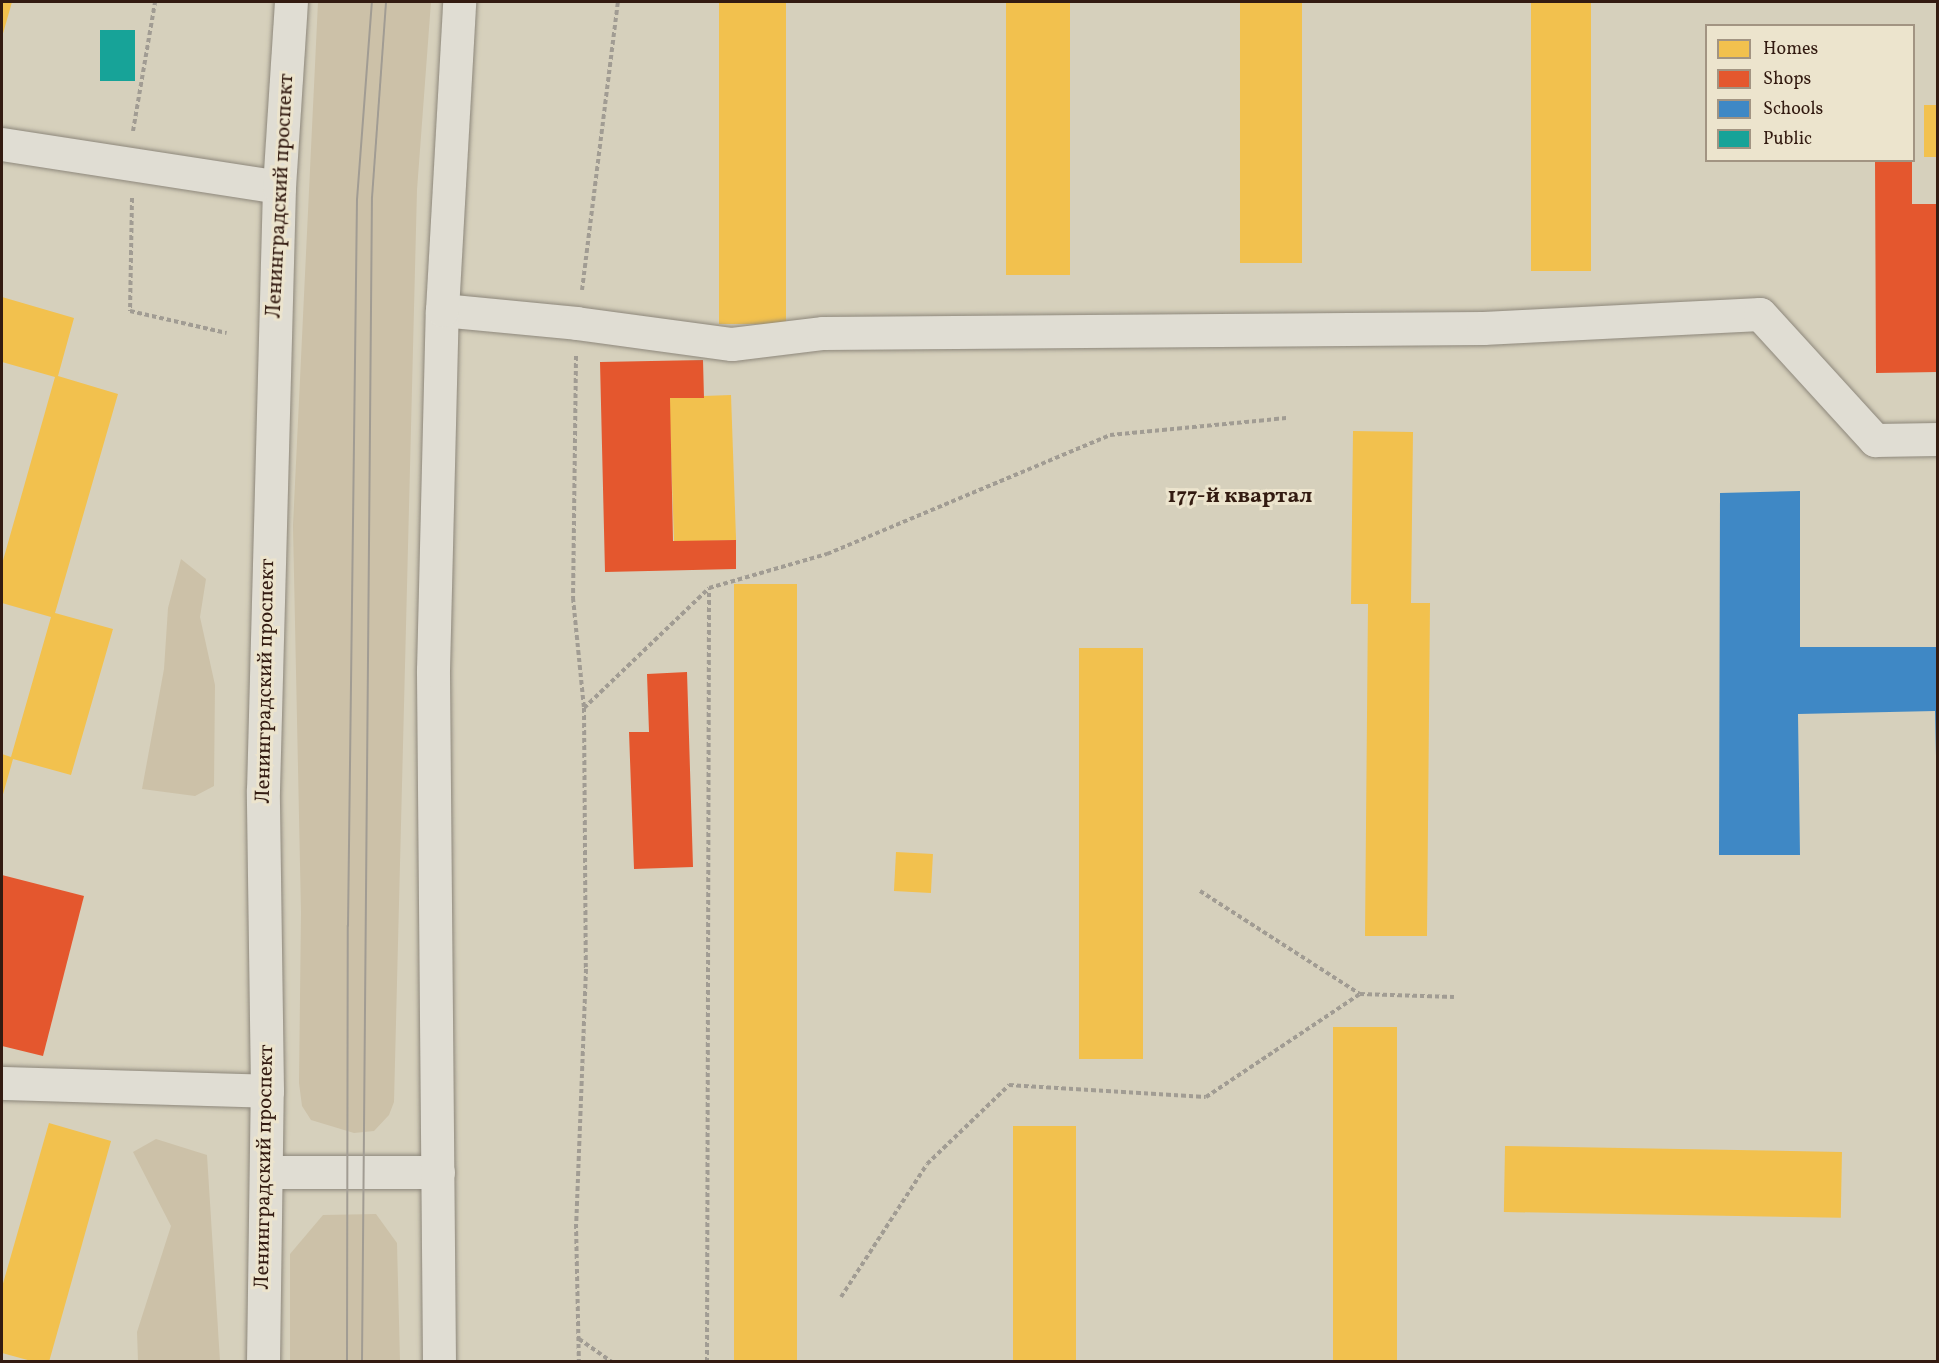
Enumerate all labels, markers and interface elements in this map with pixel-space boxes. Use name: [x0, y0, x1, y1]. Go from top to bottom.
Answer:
legend: [1705, 24, 1915, 162]
text: Homes: [1763, 37, 1818, 62]
text: Shops: [1763, 67, 1811, 92]
street label: Ленинградский проспект: [262, 73, 300, 319]
text: Schools: [1763, 97, 1823, 122]
text: Public: [1763, 127, 1812, 152]
district label: 177-й квартал: [1168, 484, 1312, 510]
street label: Ленинградский проспект: [251, 558, 281, 804]
street label: Ленинградский проспект: [250, 1044, 280, 1290]

